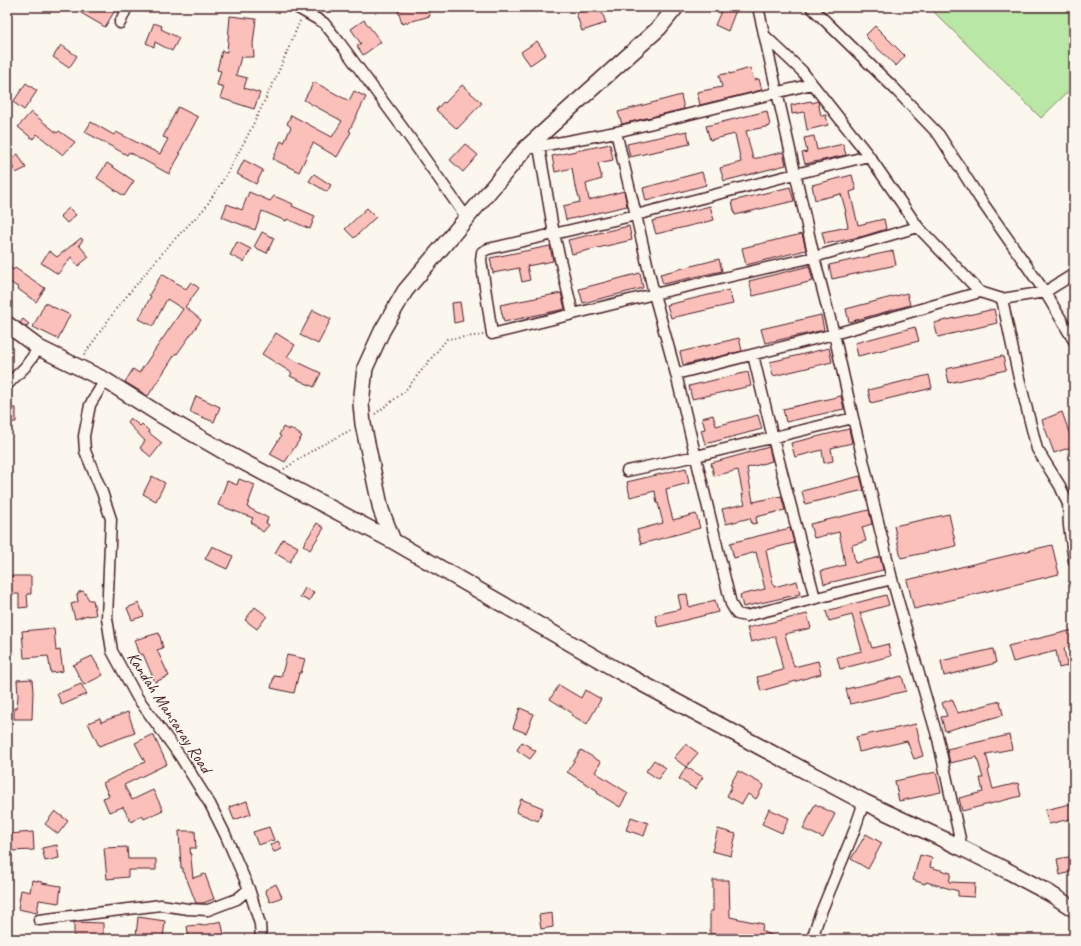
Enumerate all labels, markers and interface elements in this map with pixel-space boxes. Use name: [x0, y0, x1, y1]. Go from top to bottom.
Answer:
street label: Kandah Mansaray Road: [123, 648, 218, 780]

